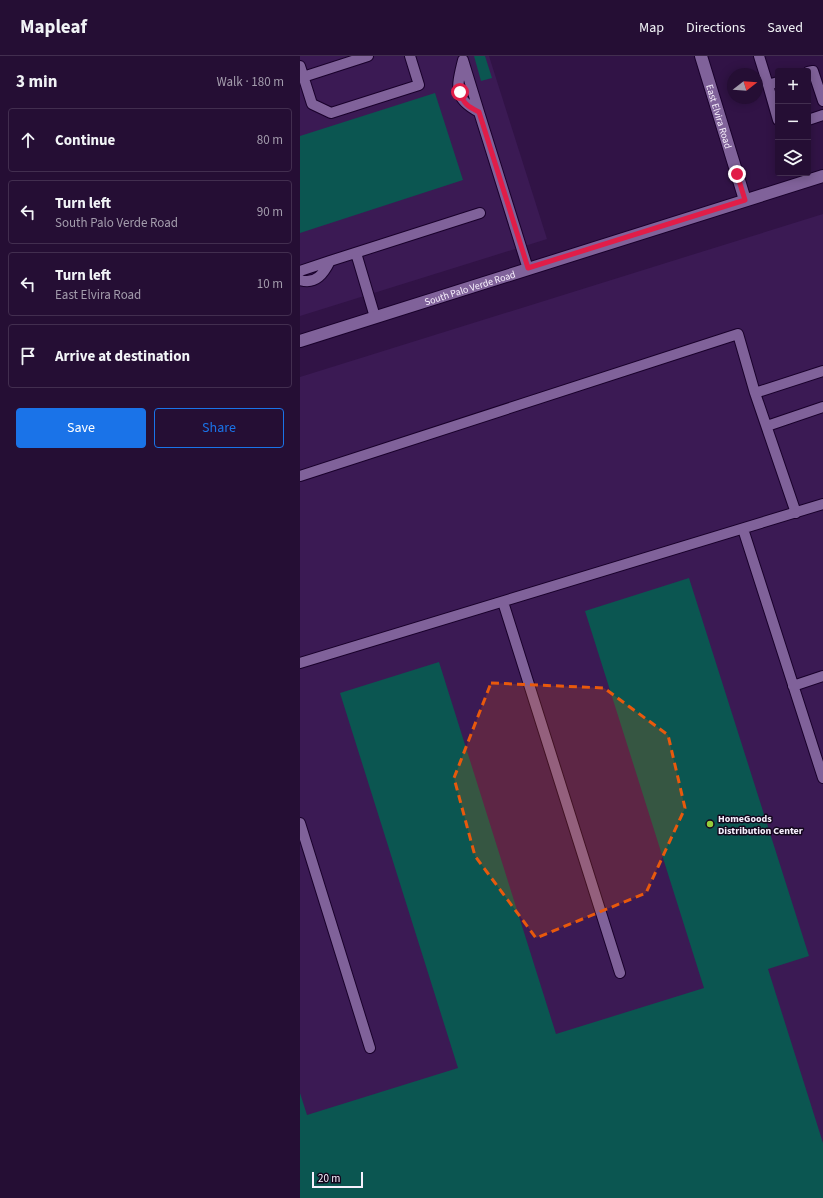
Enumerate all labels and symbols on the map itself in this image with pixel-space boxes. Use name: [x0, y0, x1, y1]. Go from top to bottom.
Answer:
north arrow: [727, 68, 763, 104]
route start: [451, 83, 469, 101]
street label: East Elvira Road: [702, 83, 735, 150]
route end: [728, 165, 746, 183]
street label: South Palo Verde Road: [423, 267, 517, 309]
place label: HomeGoods Distribution Center: [718, 812, 803, 838]
marker: HomeGoods Distribution Center: [705, 819, 715, 829]
scale bar: [312, 1170, 363, 1189]

